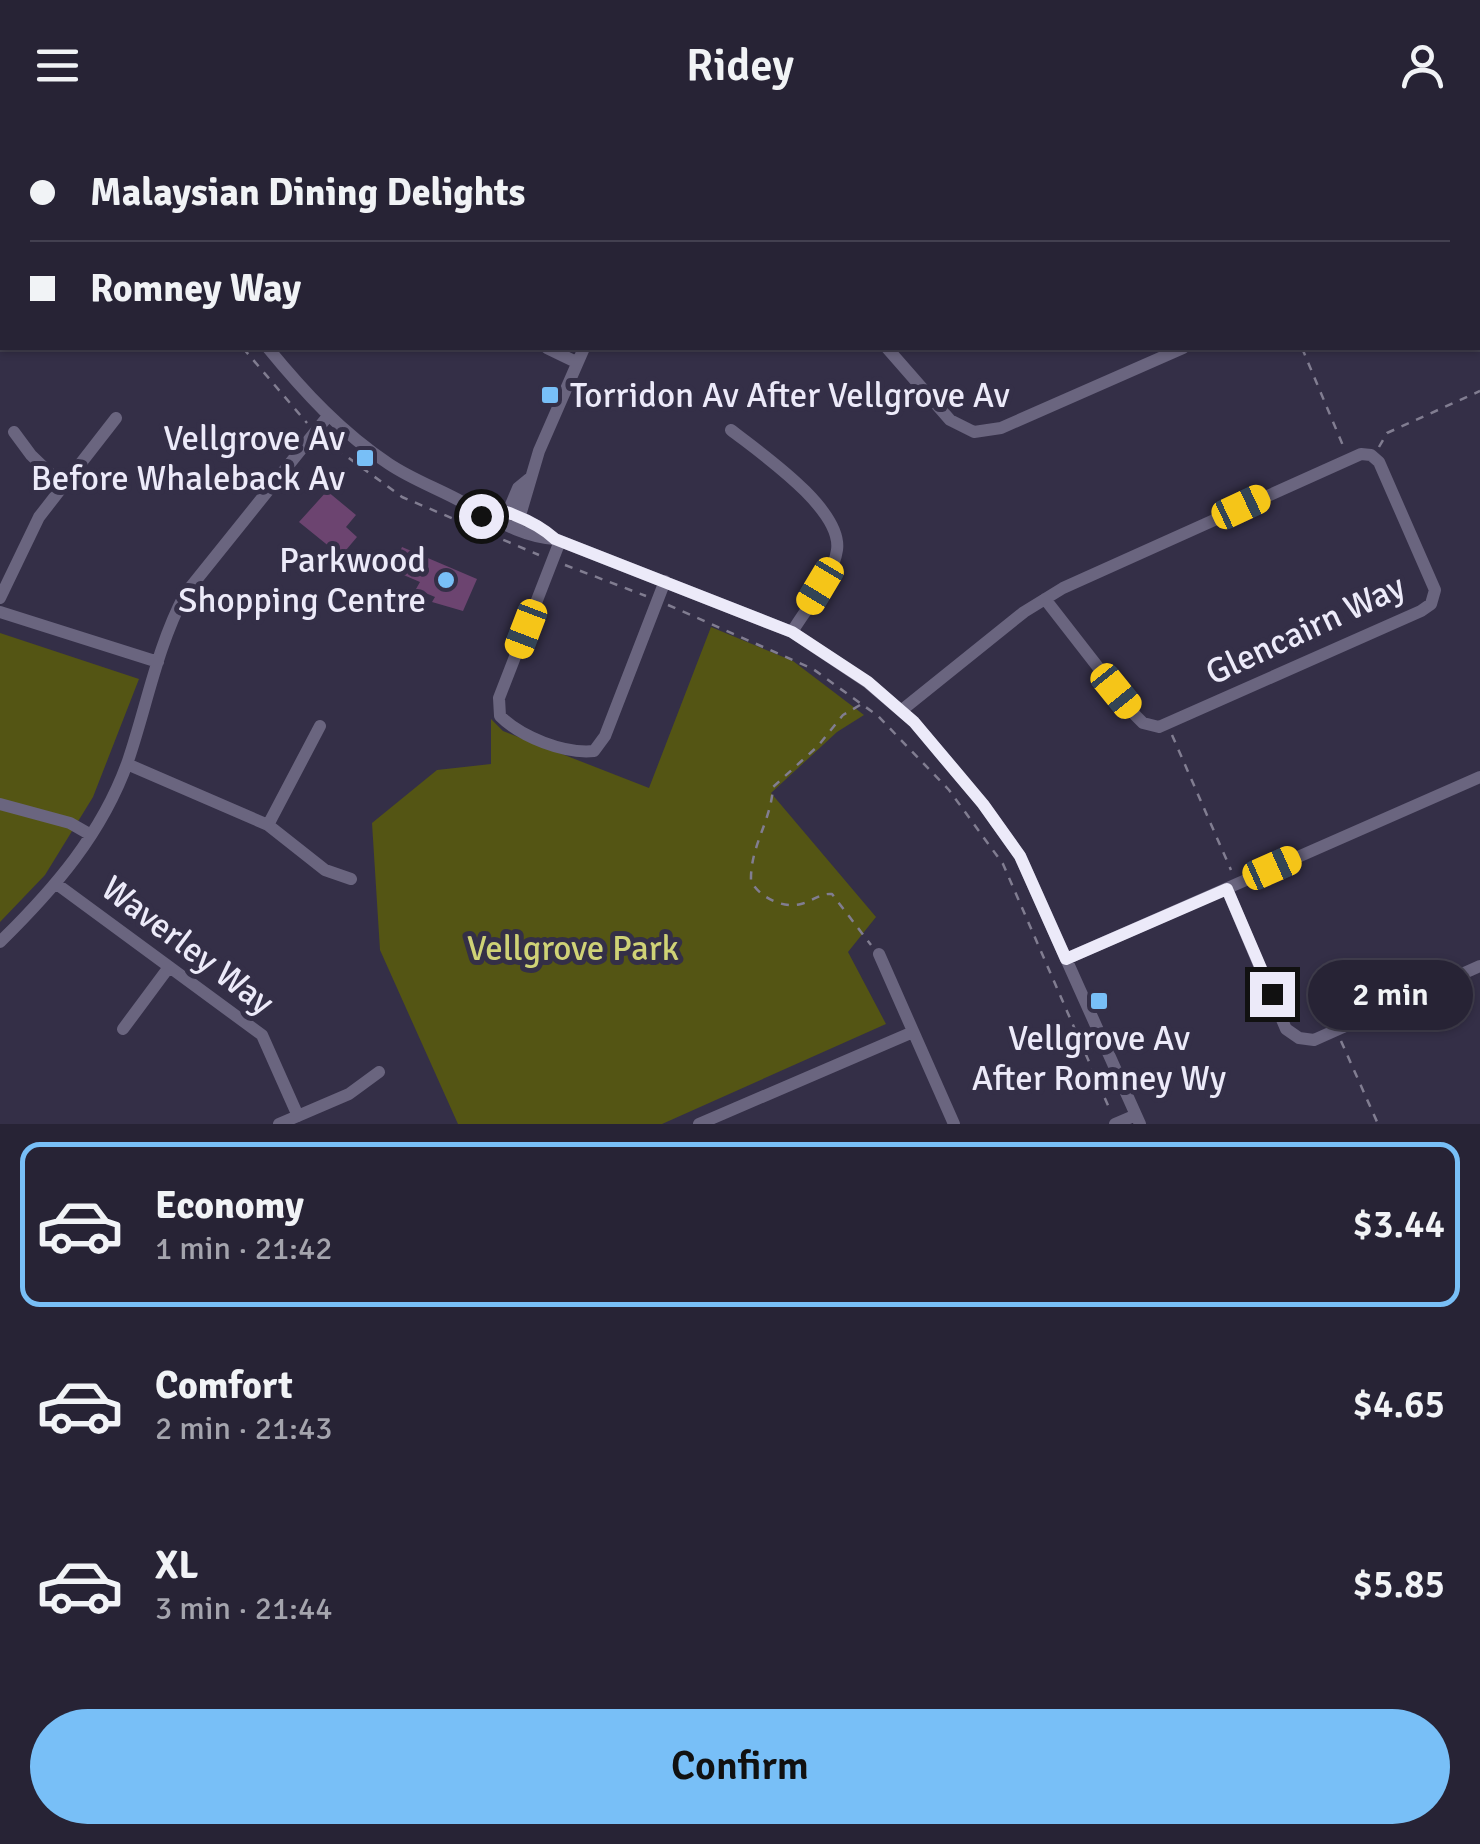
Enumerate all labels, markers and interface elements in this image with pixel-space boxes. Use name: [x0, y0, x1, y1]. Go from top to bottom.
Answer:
icon: menu: [30, 38, 85, 93]
text: Ridey: [686, 38, 794, 93]
icon: person: [1395, 38, 1450, 93]
text: Malaysian Dining Delights: [90, 169, 525, 216]
text: Romney Way: [90, 265, 301, 312]
place label: Torridon Av After Vellgrove Av: [570, 374, 1010, 417]
marker: Torridon Av After Vellgrove Av: [539, 384, 561, 406]
place label: Vellgrove Av Before Whaleback Av: [31, 417, 345, 500]
marker: Vellgrove Av Before Whaleback Av: [354, 447, 376, 469]
car: [1207, 481, 1275, 533]
route start: [459, 494, 504, 539]
place label: Parkwood Shopping Centre: [178, 539, 426, 622]
car: [792, 553, 848, 619]
street label: Glencairn Way: [1199, 565, 1412, 694]
marker: Parkwood Shopping Centre: [435, 569, 457, 591]
car: [501, 596, 551, 662]
car: [1085, 658, 1147, 724]
car: [1238, 842, 1306, 894]
street label: Waverley Way: [93, 867, 282, 1024]
park label: Vellgrove Park: [467, 927, 679, 970]
callout: 2 min: [1307, 959, 1472, 1029]
route end: [1250, 972, 1295, 1017]
text: 2 min: [1352, 975, 1429, 1014]
marker: Vellgrove Av After Romney Wy: [1088, 990, 1110, 1012]
place label: Vellgrove Av After Romney Wy: [972, 1017, 1226, 1100]
icon: car: [35, 1180, 125, 1270]
text: Economy: [155, 1182, 304, 1229]
text: $3.44: [1352, 1201, 1445, 1248]
text: 1 min · 21:42: [155, 1229, 333, 1268]
icon: car: [35, 1360, 125, 1450]
text: Comfort: [155, 1362, 293, 1409]
text: $4.65: [1352, 1381, 1445, 1428]
text: 2 min · 21:43: [155, 1409, 333, 1448]
icon: car: [35, 1540, 125, 1630]
text: XL: [155, 1542, 198, 1589]
text: $5.85: [1352, 1561, 1445, 1608]
text: 3 min · 21:44: [155, 1589, 333, 1628]
button: Confirm: [30, 1709, 1450, 1824]

